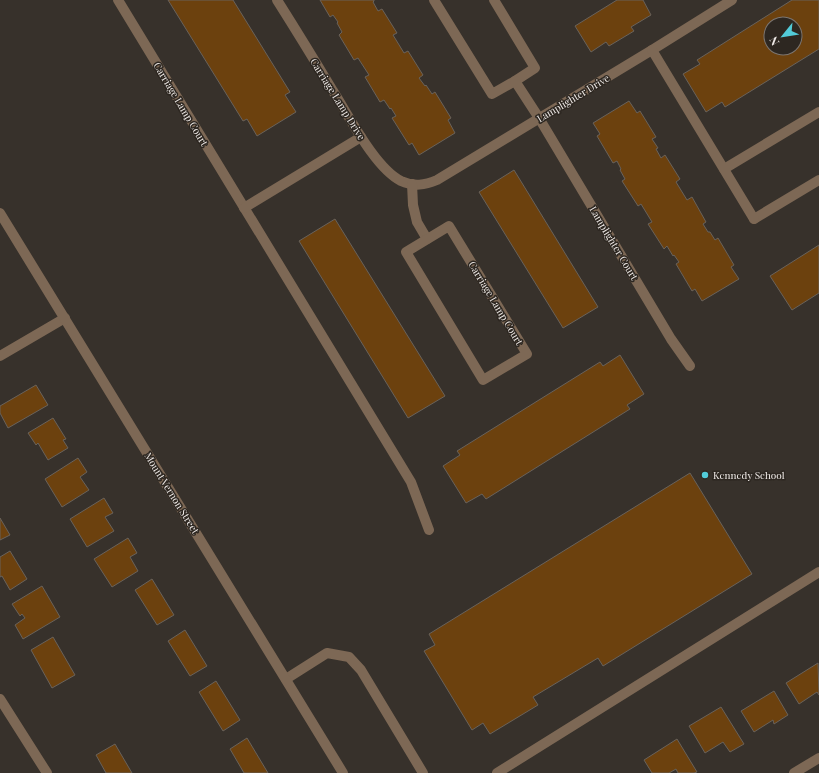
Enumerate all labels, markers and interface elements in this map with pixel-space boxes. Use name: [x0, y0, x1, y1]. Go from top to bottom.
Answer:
north arrow: [763, 16, 803, 56]
text: N: [765, 34, 782, 48]
street label: Carriage Lamp Drive: [307, 55, 369, 143]
street label: Carriage Lamp Court: [150, 59, 212, 149]
street label: Lamplighter Drive: [534, 71, 612, 125]
street label: Lamplighter Court: [586, 203, 642, 283]
street label: Carriage Lamp Court: [465, 258, 527, 348]
street label: Mount Vernon Street: [141, 450, 203, 537]
place label: Kennedy School: [713, 468, 785, 482]
marker: Kennedy School: [700, 470, 710, 480]

